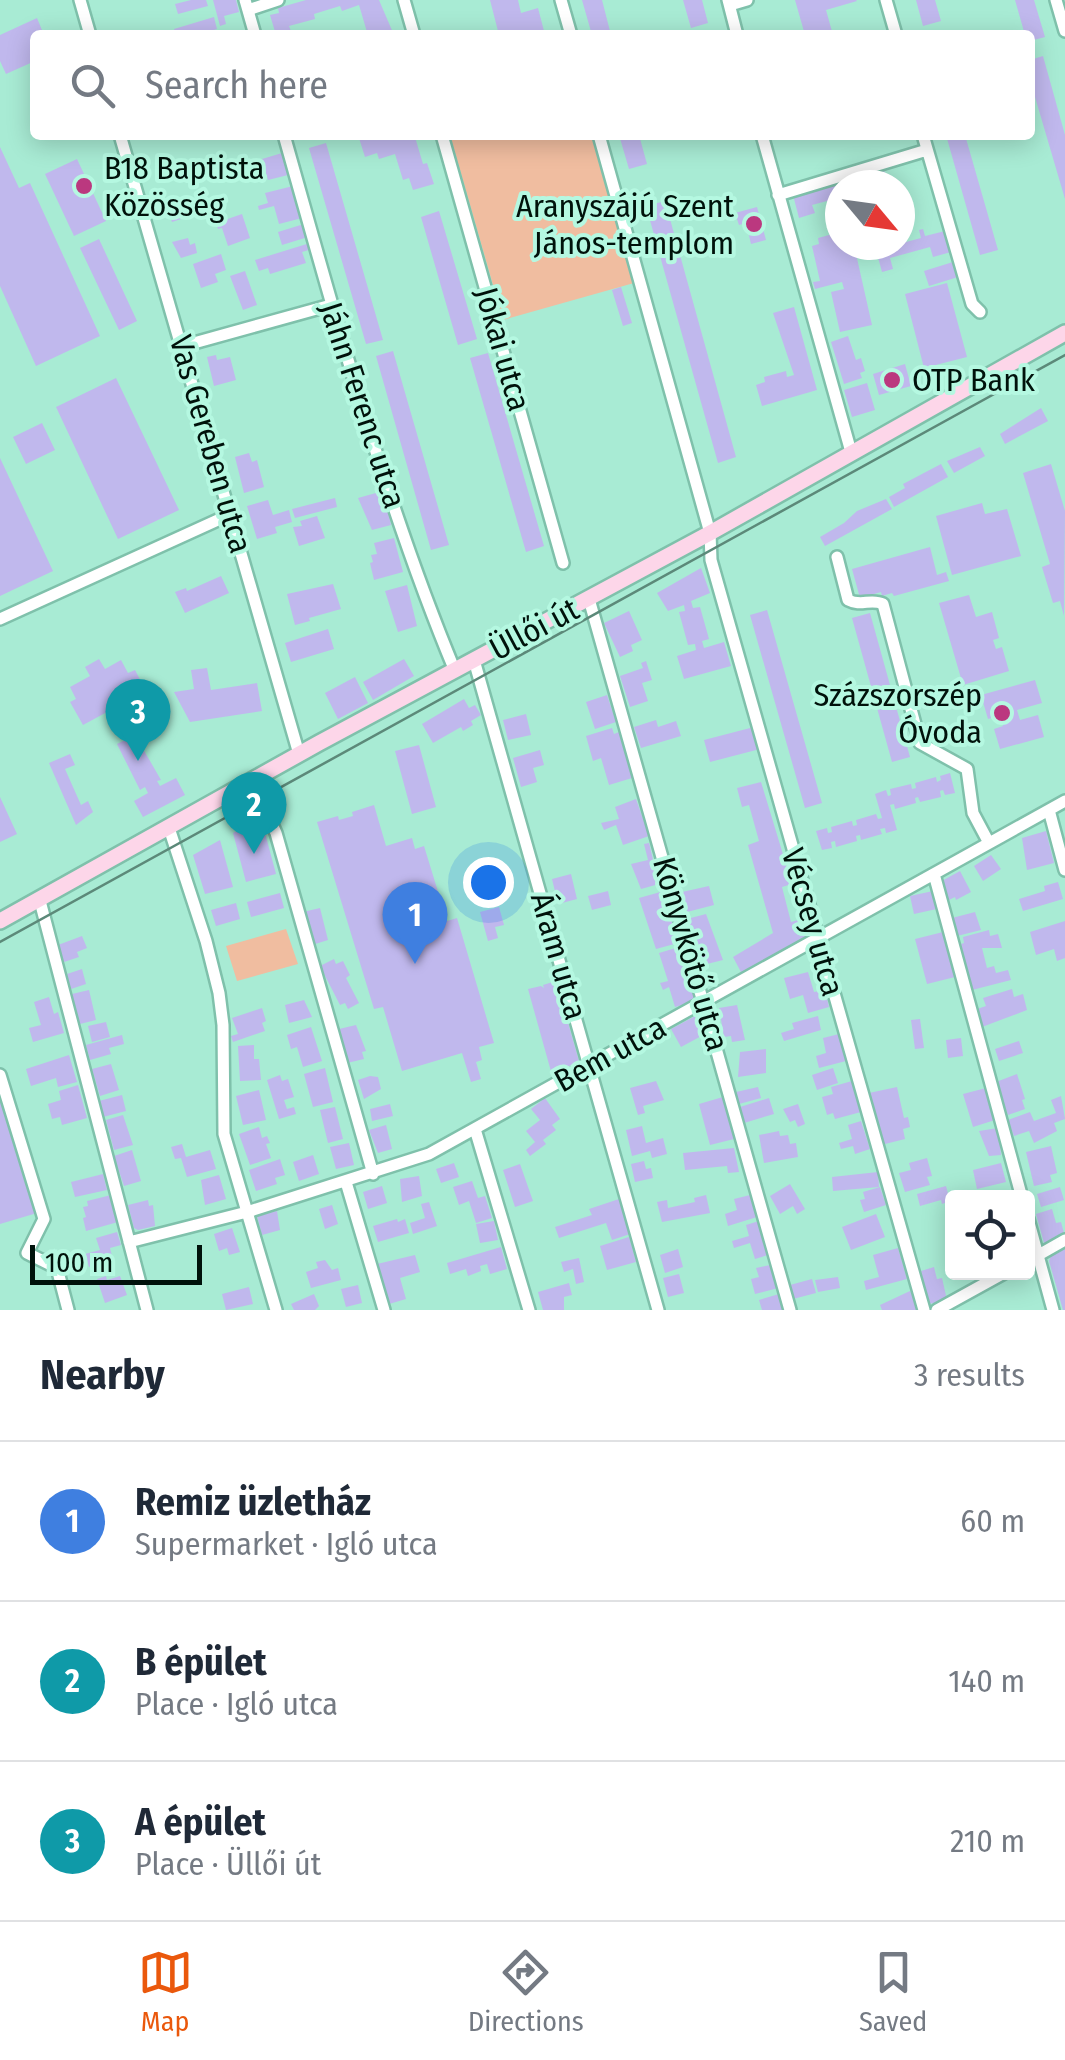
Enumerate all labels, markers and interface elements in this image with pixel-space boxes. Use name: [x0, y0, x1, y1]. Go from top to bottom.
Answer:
search box: [30, 30, 1035, 140]
icon: search: [65, 58, 120, 113]
text: Search here: [145, 62, 328, 108]
place label: B18 Baptista Közösség: [104, 149, 265, 224]
north arrow: [825, 170, 915, 260]
marker: B18 Baptista Közösség: [73, 175, 95, 197]
place label: Aranyszájú Szent János-templom: [516, 187, 735, 262]
marker: Aranyszájú Szent János-templom: [743, 213, 765, 235]
street label: Jókai utca: [467, 283, 539, 415]
street label: Jáhn Ferenc utca: [312, 297, 414, 513]
street label: Vas Gereben utca: [162, 331, 260, 557]
place label: OTP Bank: [912, 361, 1035, 399]
marker: OTP Bank: [881, 369, 903, 391]
street label: Üllői út: [483, 590, 585, 668]
place label: Százszorszép Óvoda: [813, 676, 982, 751]
pin: 3: [106, 678, 170, 761]
marker: Százszorszép Óvoda: [991, 702, 1013, 724]
pin: 2: [222, 772, 286, 854]
street label: Vécsey utca: [774, 844, 852, 1000]
street label: Könyvkötő utca: [645, 853, 737, 1055]
your location: [463, 857, 514, 908]
pin: 1: [382, 882, 448, 964]
street label: Áram utca: [523, 888, 595, 1024]
street label: Bem utca: [548, 1008, 672, 1100]
map controls: [945, 1190, 1035, 1280]
button: locate: [945, 1190, 1035, 1280]
scale bar: [30, 1240, 202, 1284]
text: 100 m: [45, 1246, 113, 1279]
text: Nearby: [40, 1350, 165, 1400]
text: 3 results: [914, 1356, 1025, 1394]
text: Remiz üzletház: [135, 1479, 371, 1525]
text: 1: [66, 1502, 79, 1540]
text: 60 m: [960, 1502, 1025, 1540]
text: Supermarket · Igló utca: [135, 1525, 438, 1563]
text: B épület: [135, 1639, 267, 1685]
text: 2: [65, 1662, 80, 1700]
text: 140 m: [948, 1662, 1025, 1700]
text: Place · Igló utca: [135, 1685, 338, 1723]
text: A épület: [135, 1799, 266, 1845]
text: 3: [65, 1822, 80, 1860]
text: 210 m: [950, 1822, 1025, 1860]
text: Place · Üllői út: [135, 1845, 321, 1883]
tab: Map: [138, 1945, 193, 2038]
tab: Directions: [468, 1945, 584, 2038]
tab: Saved: [859, 1945, 927, 2038]

